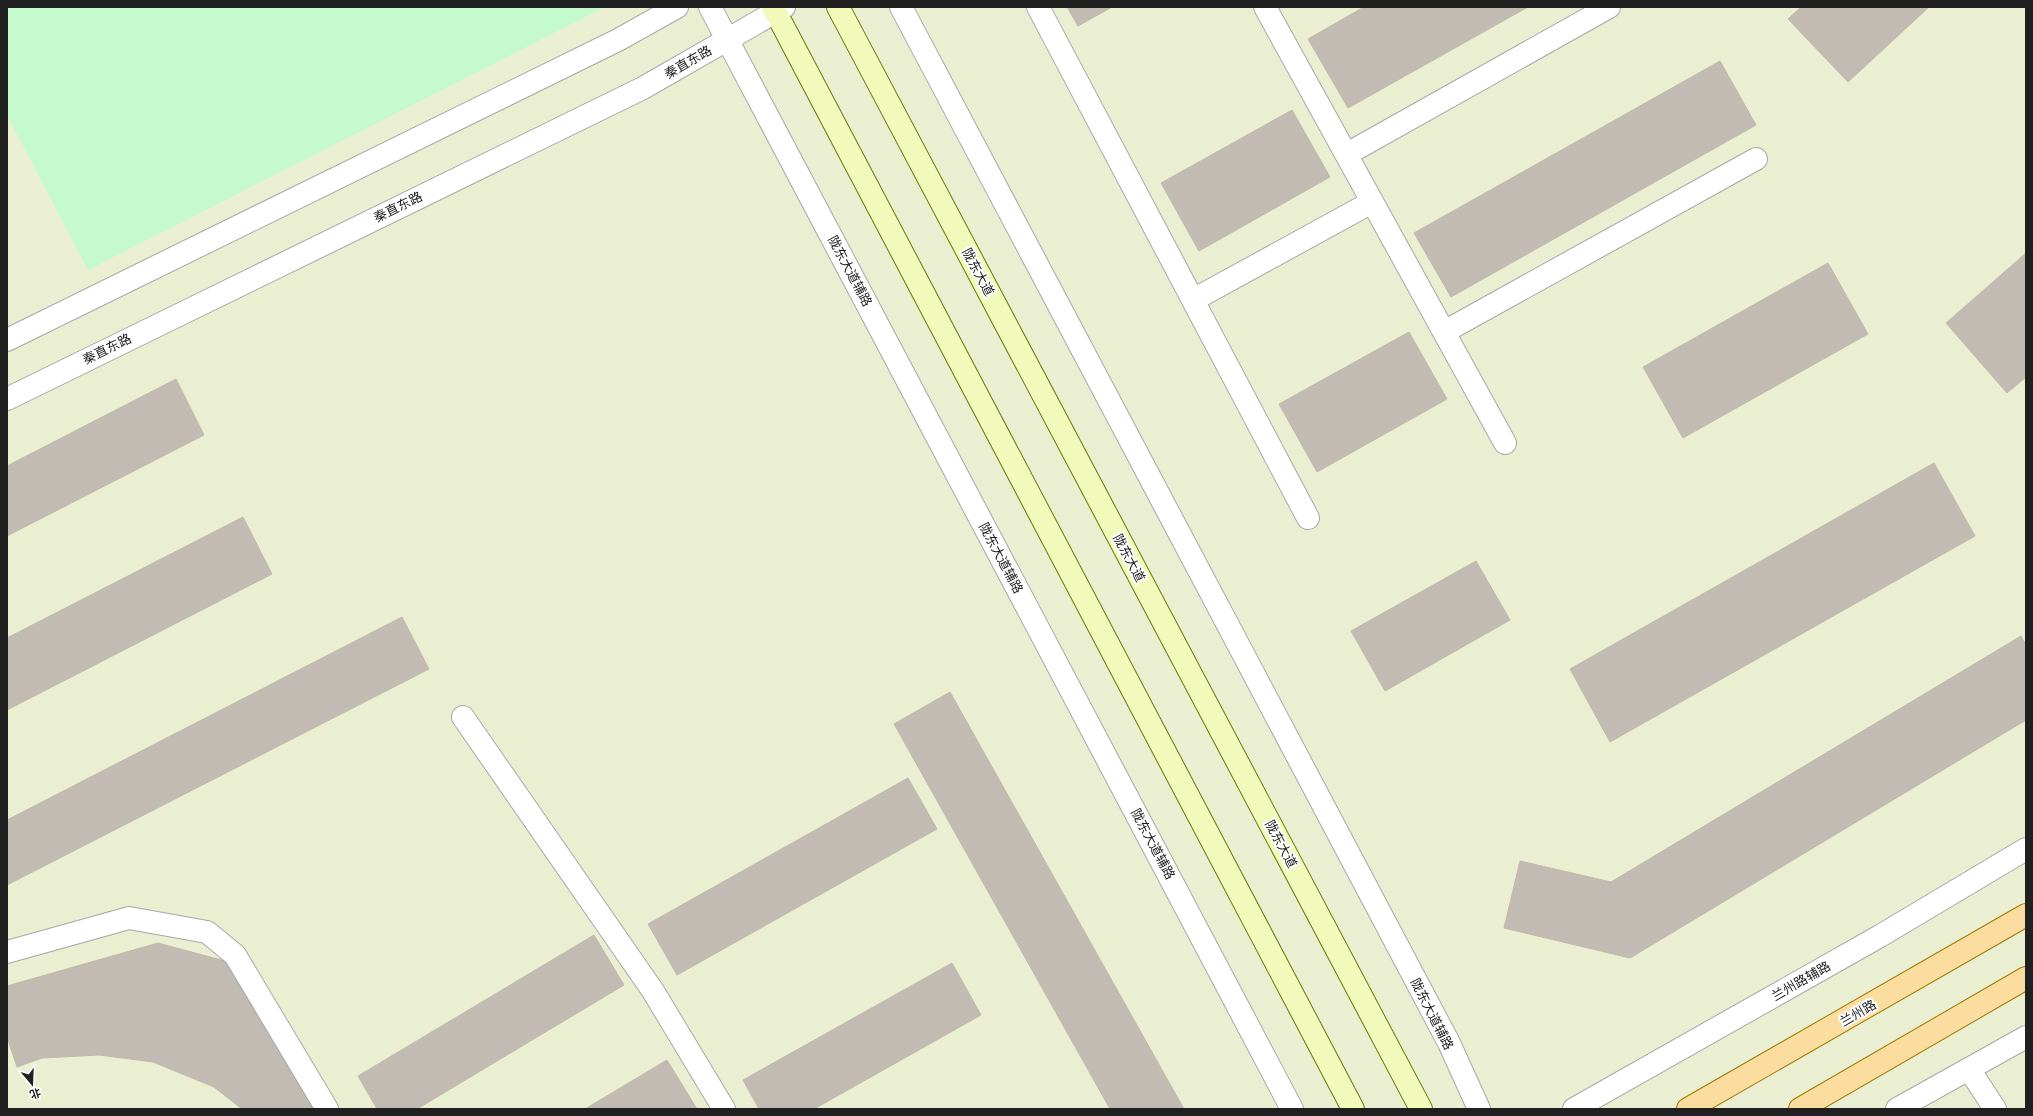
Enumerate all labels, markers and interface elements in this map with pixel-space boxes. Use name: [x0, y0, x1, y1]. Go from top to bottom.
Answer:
street label: 秦直东路: [662, 43, 714, 81]
street label: 秦直东路: [371, 189, 425, 225]
street label: 陇东大道辅路: [825, 233, 875, 309]
street label: 陇东大道: [959, 246, 997, 298]
street label: 秦直东路: [80, 331, 134, 367]
street label: 陇东大道辅路: [976, 520, 1026, 596]
street label: 陇东大道: [1110, 532, 1148, 584]
street label: 陇东大道辅路: [1128, 806, 1178, 882]
street label: 陇东大道: [1262, 818, 1300, 870]
street label: 兰州路辅路: [1769, 958, 1833, 1004]
street label: 陇东大道辅路: [1408, 976, 1456, 1052]
street label: 兰州路: [1837, 997, 1879, 1029]
north arrow: [12, 1064, 52, 1104]
text: 北: [28, 1085, 42, 1101]

